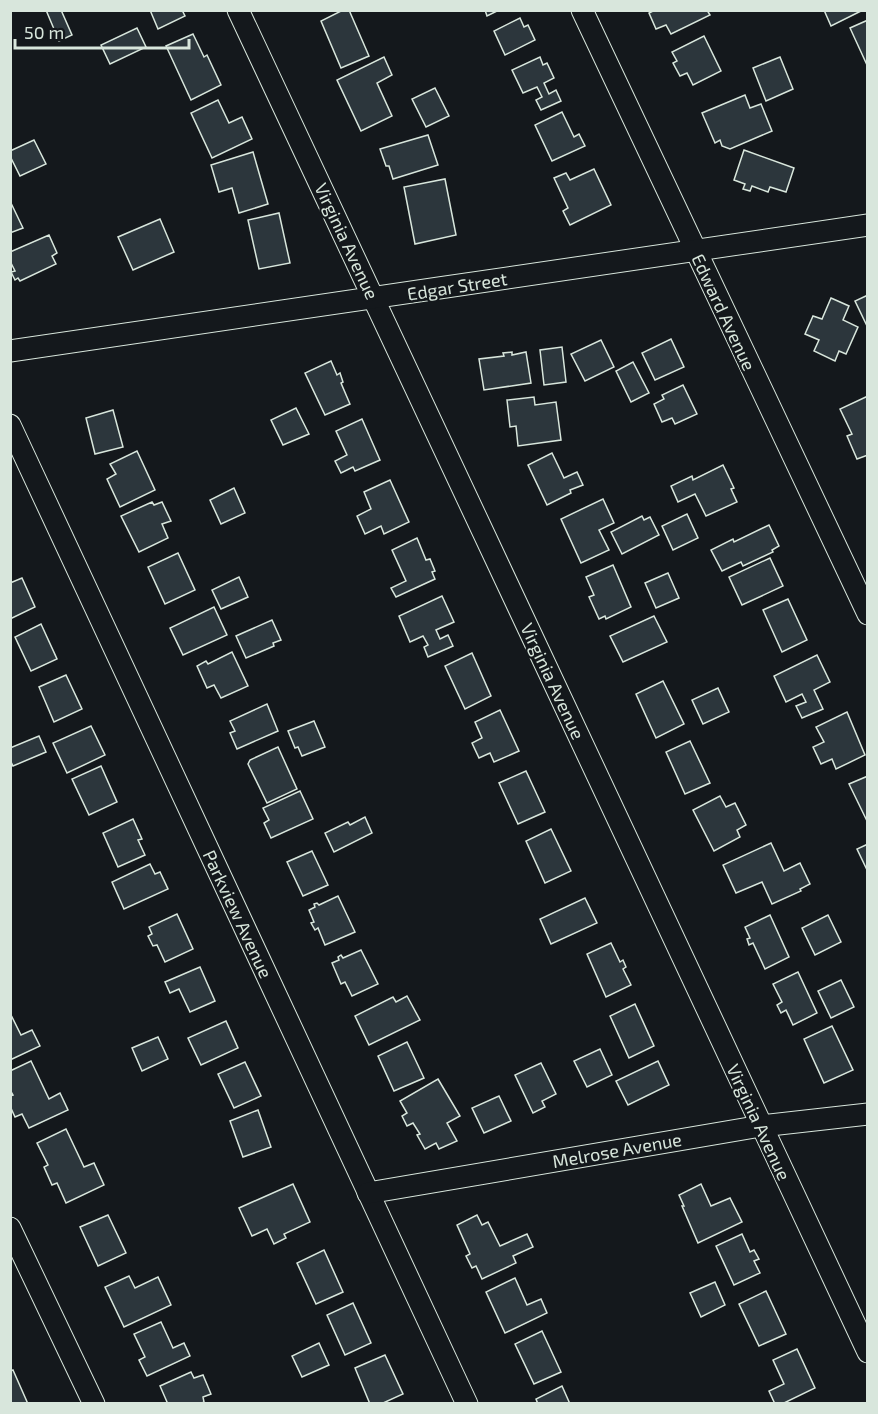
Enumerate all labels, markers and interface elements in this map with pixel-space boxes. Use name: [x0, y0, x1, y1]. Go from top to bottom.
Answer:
scale bar: [15, 12, 189, 50]
text: 50 m: [24, 21, 64, 43]
street label: Virginia Avenue: [310, 179, 384, 303]
street label: Edward Avenue: [687, 250, 761, 374]
street label: Edgar Street: [405, 267, 509, 305]
street label: Virginia Avenue: [516, 619, 590, 743]
street label: Parkview Avenue: [199, 846, 277, 982]
street label: Virginia Avenue: [722, 1060, 796, 1184]
street label: Melrose Avenue: [551, 1128, 683, 1172]

